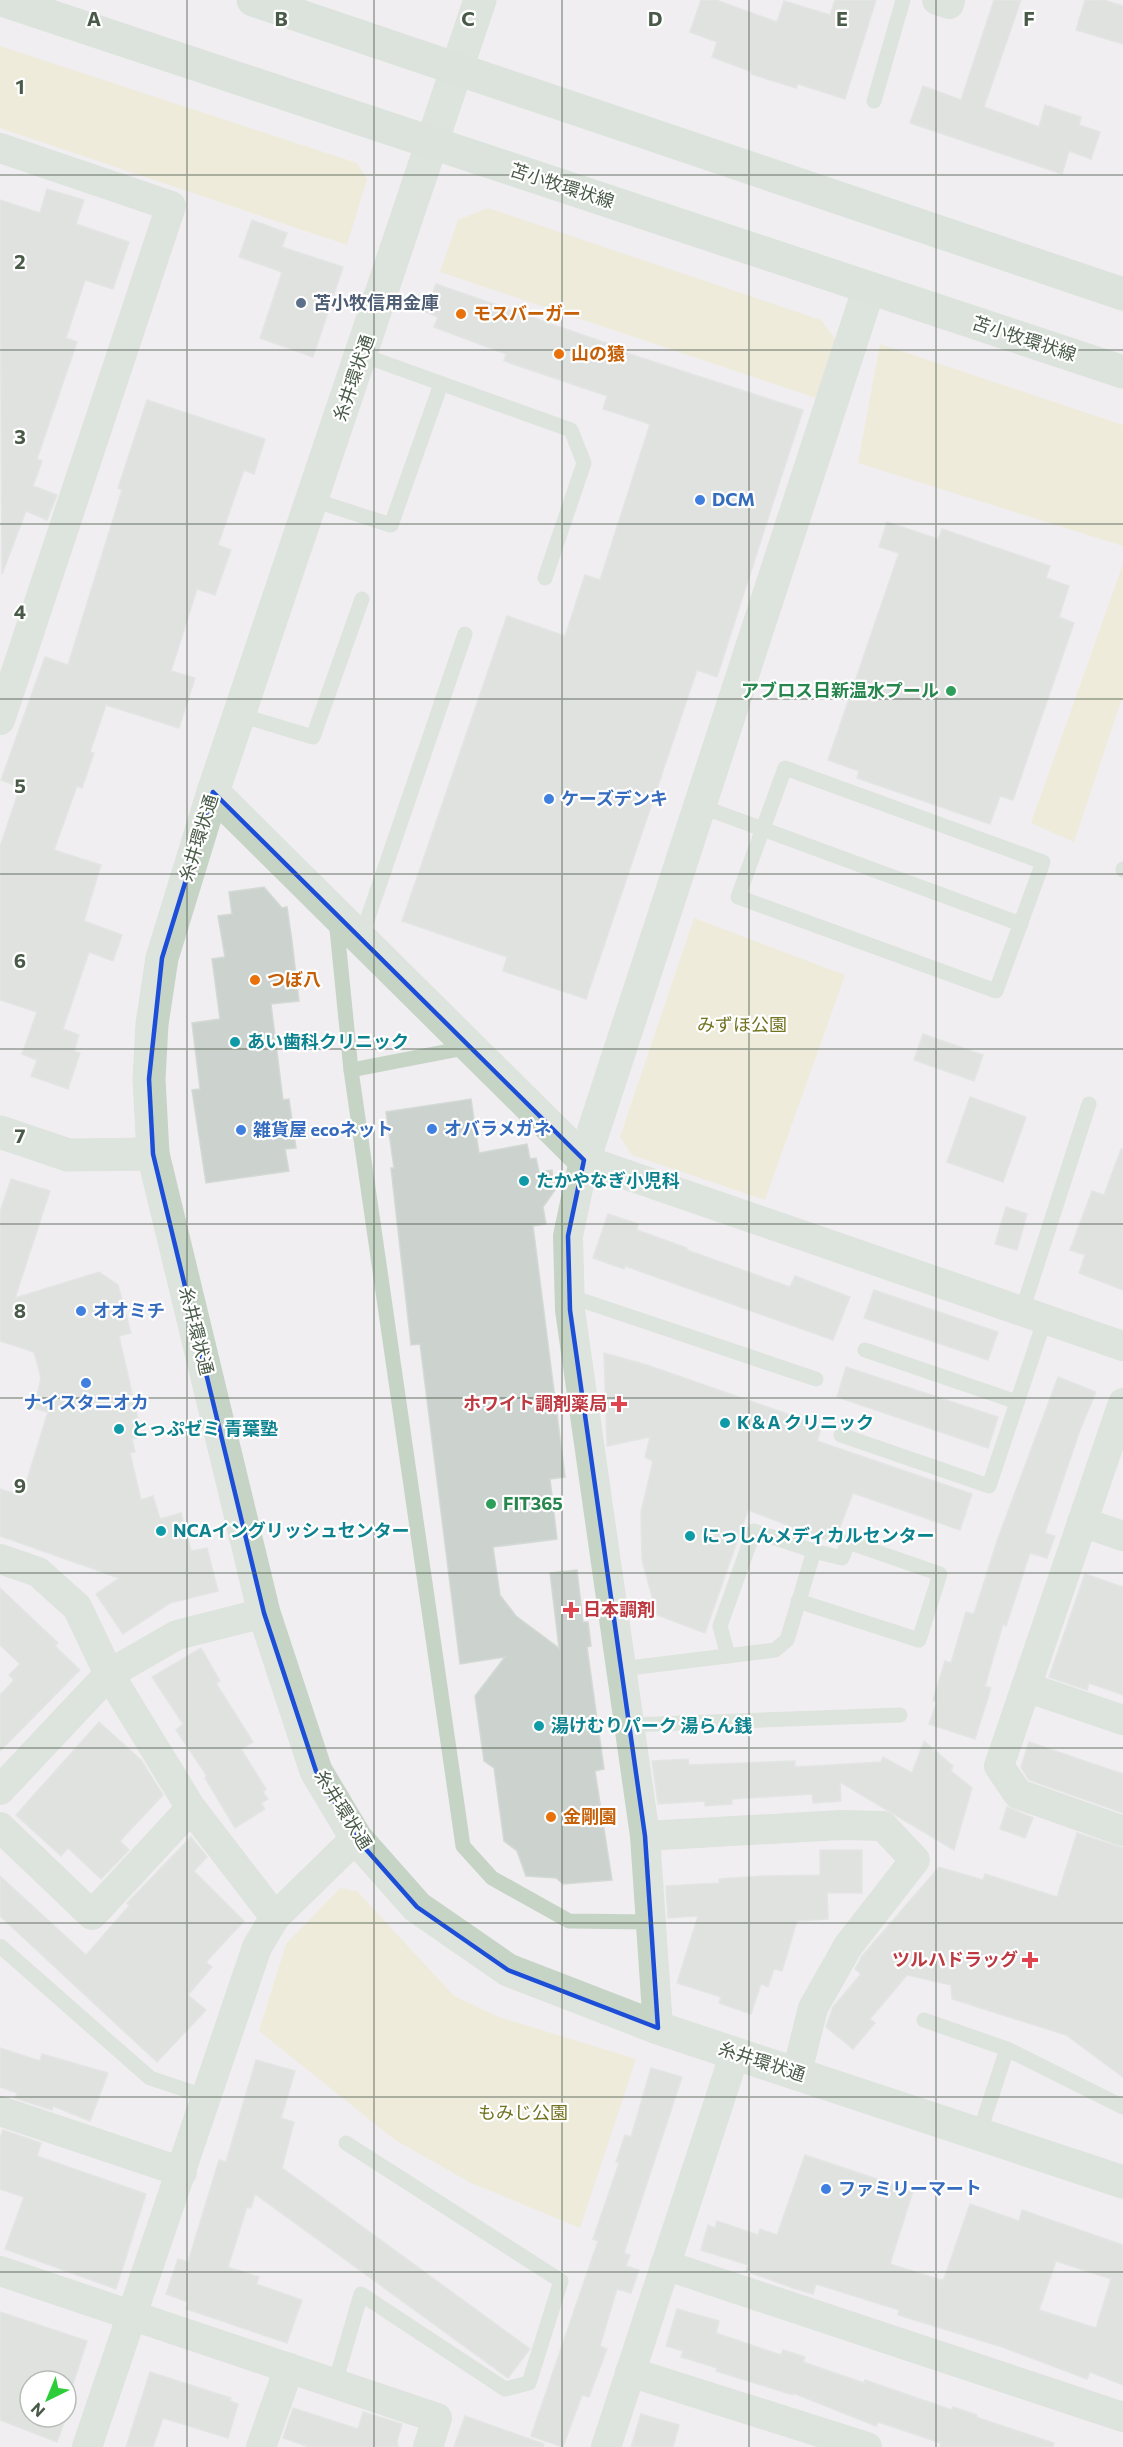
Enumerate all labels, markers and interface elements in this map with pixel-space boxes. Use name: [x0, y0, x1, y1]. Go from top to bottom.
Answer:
text: A: [87, 6, 101, 30]
text: B: [274, 6, 288, 30]
text: C: [461, 6, 475, 30]
text: D: [648, 6, 662, 30]
text: E: [836, 6, 848, 30]
text: F: [1023, 6, 1035, 30]
text: 1: [15, 74, 25, 98]
street label: 苫小牧環状線: [508, 158, 617, 212]
text: 2: [14, 249, 26, 273]
place label: 苫小牧信用金庫: [313, 291, 439, 313]
marker: 苫小牧信用金庫: [294, 296, 308, 310]
place label: モスバーガー: [473, 302, 581, 324]
marker: モスバーガー: [454, 307, 468, 321]
street label: 苫小牧環状線: [970, 311, 1079, 365]
street label: 糸井環状通: [328, 332, 378, 424]
place label: 山の猿: [571, 342, 625, 364]
marker: 山の猿: [552, 347, 566, 361]
text: 3: [14, 424, 26, 448]
place label: DCM: [712, 488, 755, 510]
marker: DCM: [693, 493, 707, 507]
text: 4: [14, 599, 26, 623]
place label: アブロス日新温水プール: [741, 679, 939, 701]
marker: アブロス日新温水プール: [944, 684, 958, 698]
text: 5: [14, 773, 26, 797]
place label: ケーズデンキ: [561, 787, 668, 809]
street label: 糸井環状通: [174, 791, 222, 884]
marker: ケーズデンキ: [542, 792, 556, 806]
text: 6: [14, 948, 26, 972]
place label: つぼ八: [267, 968, 321, 990]
marker: つぼ八: [248, 973, 262, 987]
park label: みずほ公園: [697, 1013, 787, 1035]
place label: あい歯科クリニック: [247, 1030, 409, 1052]
marker: あい歯科クリニック: [228, 1035, 242, 1049]
place label: オバラメガネ: [444, 1117, 551, 1139]
place label: 雑貨屋 ecoネット: [253, 1118, 393, 1140]
marker: オバラメガネ: [425, 1122, 439, 1136]
text: 7: [15, 1123, 26, 1147]
marker: 雑貨屋 ecoネット: [234, 1123, 248, 1137]
place label: たかやなぎ小児科: [536, 1169, 680, 1191]
marker: たかやなぎ小児科: [517, 1174, 531, 1188]
street label: 糸井環状通: [175, 1284, 219, 1377]
text: 8: [14, 1298, 26, 1322]
place label: オオミチ: [93, 1299, 165, 1321]
marker: オオミチ: [74, 1304, 88, 1318]
marker: ナイスタニオカ: [79, 1376, 93, 1390]
place label: ナイスタニオカ: [23, 1391, 149, 1413]
place label: ホワイト調剤薬局: [463, 1392, 607, 1414]
marker: ホワイト調剤薬局: [612, 1397, 626, 1411]
place label: K＆A クリニック: [737, 1411, 874, 1433]
marker: K＆A クリニック: [718, 1416, 732, 1430]
place label: とっぷゼミ 青葉塾: [131, 1417, 278, 1439]
marker: とっぷゼミ 青葉塾: [112, 1422, 126, 1436]
text: 9: [14, 1473, 26, 1497]
place label: FIT365: [503, 1492, 563, 1514]
marker: FIT365: [484, 1497, 498, 1511]
place label: NCAイングリッシュセンター: [173, 1519, 410, 1541]
marker: NCAイングリッシュセンター: [154, 1524, 168, 1538]
place label: にっしんメディカルセンター: [702, 1524, 935, 1546]
marker: にっしんメディカルセンター: [683, 1529, 697, 1543]
place label: 日本調剤: [583, 1598, 655, 1620]
marker: 日本調剤: [564, 1603, 578, 1617]
place label: 湯けむりパーク 湯らん銭: [551, 1714, 752, 1736]
marker: 湯けむりパーク 湯らん銭: [532, 1719, 546, 1733]
street label: 糸井環状通: [311, 1765, 377, 1853]
place label: 金剛園: [563, 1805, 617, 1827]
marker: 金剛園: [544, 1810, 558, 1824]
place label: ツルハドラッグ: [892, 1948, 1018, 1970]
marker: ツルハドラッグ: [1023, 1953, 1037, 1967]
street label: 糸井環状通: [716, 2037, 809, 2085]
park label: もみじ公園: [478, 2101, 568, 2123]
place label: ファミリーマート: [838, 2177, 982, 2199]
marker: ファミリーマート: [819, 2182, 833, 2196]
north arrow: [18, 2369, 78, 2429]
text: N: [27, 2399, 48, 2421]

